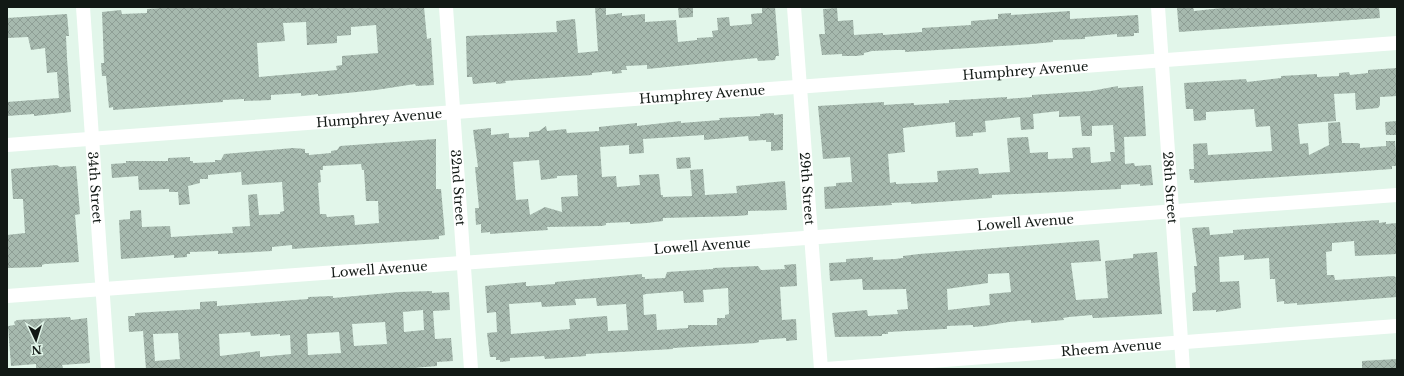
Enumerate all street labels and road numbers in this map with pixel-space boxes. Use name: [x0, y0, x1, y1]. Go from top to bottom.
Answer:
street label: Humphrey Avenue: [962, 58, 1089, 84]
street label: Humphrey Avenue: [639, 81, 766, 108]
street label: Humphrey Avenue: [315, 105, 443, 131]
street label: 32nd Street: [447, 149, 469, 227]
street label: 34th Street: [84, 151, 106, 224]
street label: 29th Street: [796, 151, 818, 226]
street label: 28th Street: [1159, 151, 1181, 225]
street label: Lowell Avenue: [976, 211, 1074, 235]
street label: Lowell Avenue: [653, 234, 751, 258]
street label: Lowell Avenue: [330, 257, 428, 281]
street label: Rheem Avenue: [1060, 336, 1162, 360]

